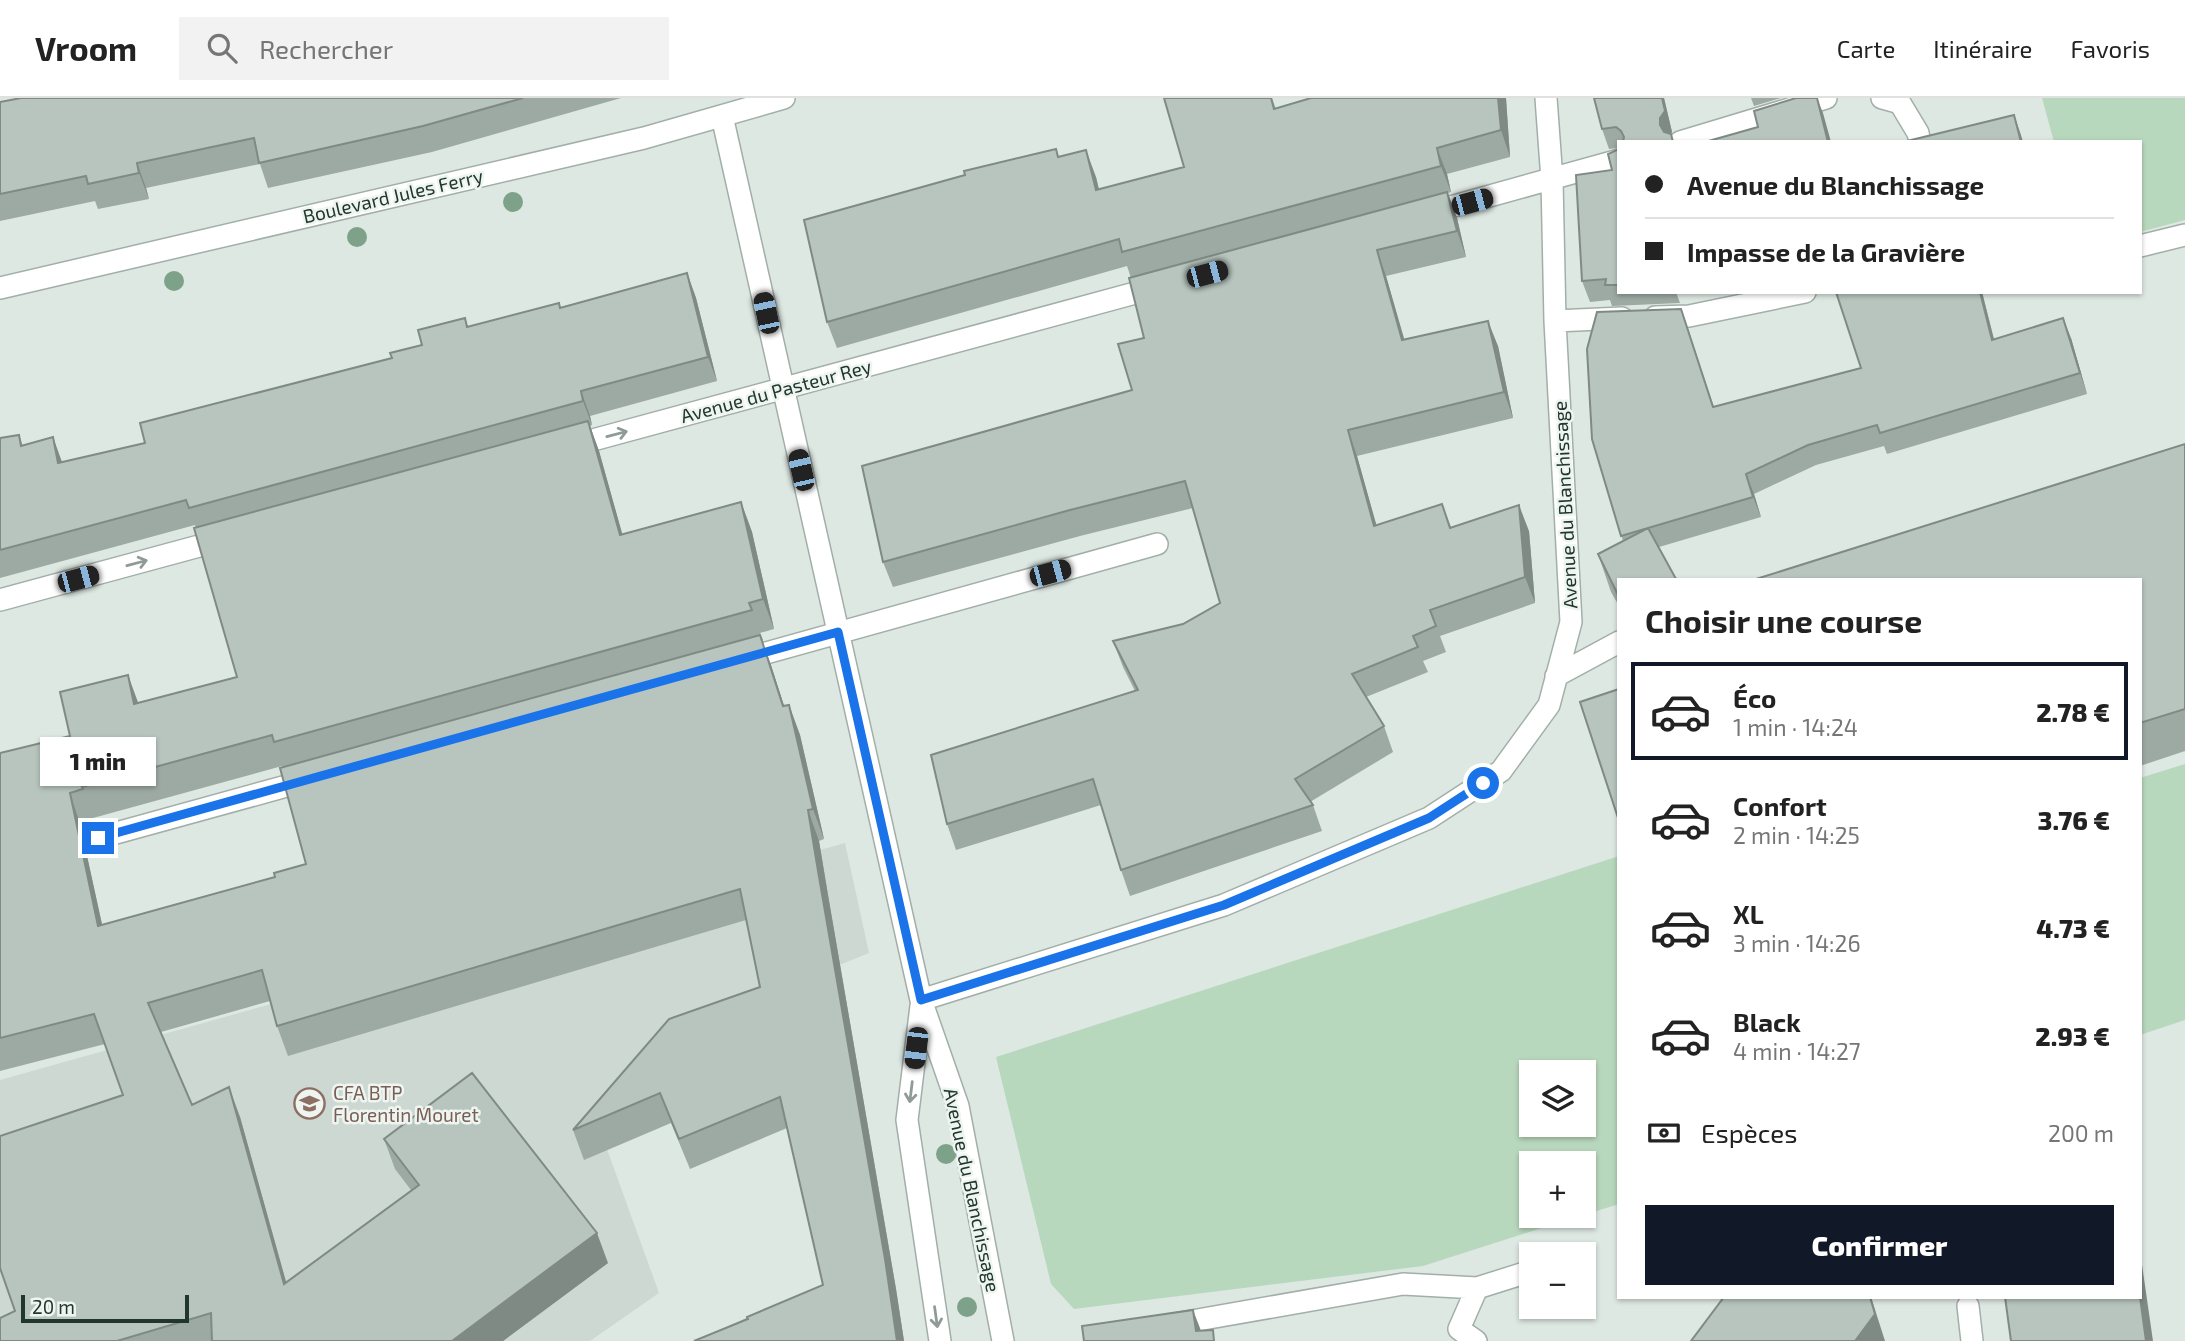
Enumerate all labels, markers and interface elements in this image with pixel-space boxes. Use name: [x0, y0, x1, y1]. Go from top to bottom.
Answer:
search box: [179, 17, 669, 80]
text: Vroom: [35, 28, 137, 68]
icon: search: [203, 29, 241, 67]
text: Rechercher: [259, 33, 393, 64]
text: Carte: [1837, 34, 1895, 63]
text: Itinéraire: [1933, 34, 2032, 63]
text: Favoris: [2070, 34, 2150, 63]
street label: Boulevard Jules Ferry: [301, 164, 485, 227]
text: Avenue du Blanchissage: [1687, 169, 1984, 200]
car: [1449, 186, 1496, 218]
text: Impasse de la Gravière: [1687, 236, 1965, 267]
car: [1184, 258, 1231, 290]
car: [752, 290, 781, 336]
street label: Avenue du Pasteur Rey: [678, 354, 874, 427]
street label: Avenue du Blanchissage: [1548, 400, 1581, 610]
one-way arrow: [605, 427, 628, 440]
car: [787, 447, 816, 493]
one-way arrow: [125, 556, 148, 569]
car: [1027, 557, 1074, 589]
car: [55, 563, 102, 595]
text: Choisir une course: [1645, 601, 1922, 639]
icon: car: [1649, 680, 1712, 743]
text: Éco: [1733, 682, 1776, 713]
text: 2.78 €: [2036, 696, 2110, 727]
text: 1 min · 14:24: [1733, 713, 1858, 741]
callout: 1 min: [40, 736, 156, 786]
text: 1 min: [70, 747, 126, 775]
route start: [1467, 767, 1499, 799]
icon: car: [1649, 788, 1712, 851]
text: Confort: [1733, 790, 1827, 821]
text: 3.76 €: [2038, 804, 2110, 835]
text: 2 min · 14:25: [1733, 821, 1860, 849]
route end: [82, 822, 114, 854]
icon: car: [1649, 896, 1712, 959]
text: XL: [1733, 898, 1764, 929]
text: 4.73 €: [2036, 912, 2110, 943]
text: 3 min · 14:26: [1733, 929, 1861, 957]
icon: car: [1649, 1004, 1712, 1067]
text: Black: [1733, 1006, 1801, 1037]
text: 2.93 €: [2035, 1020, 2110, 1051]
car: [904, 1026, 929, 1070]
text: 4 min · 14:27: [1733, 1037, 1861, 1065]
map controls: [1519, 1060, 1596, 1319]
button: layers: [1519, 1060, 1596, 1137]
one-way arrow: [904, 1080, 917, 1103]
place label: CFA BTP Florentin Mouret: [333, 1081, 479, 1126]
street label: Avenue du Blanchissage: [940, 1086, 1005, 1294]
school or university icon: CFA BTP Florentin Mouret: [293, 1087, 327, 1121]
icon: cash: [1645, 1114, 1683, 1152]
text: Espèces: [1701, 1117, 1798, 1148]
text: 200 m: [2048, 1119, 2114, 1147]
button: +: [1519, 1151, 1596, 1228]
button: Confirmer: [1645, 1205, 2114, 1285]
button: −: [1519, 1242, 1596, 1319]
scale bar: [21, 1292, 189, 1324]
text: 20 m: [32, 1295, 75, 1318]
one-way arrow: [930, 1306, 943, 1328]

